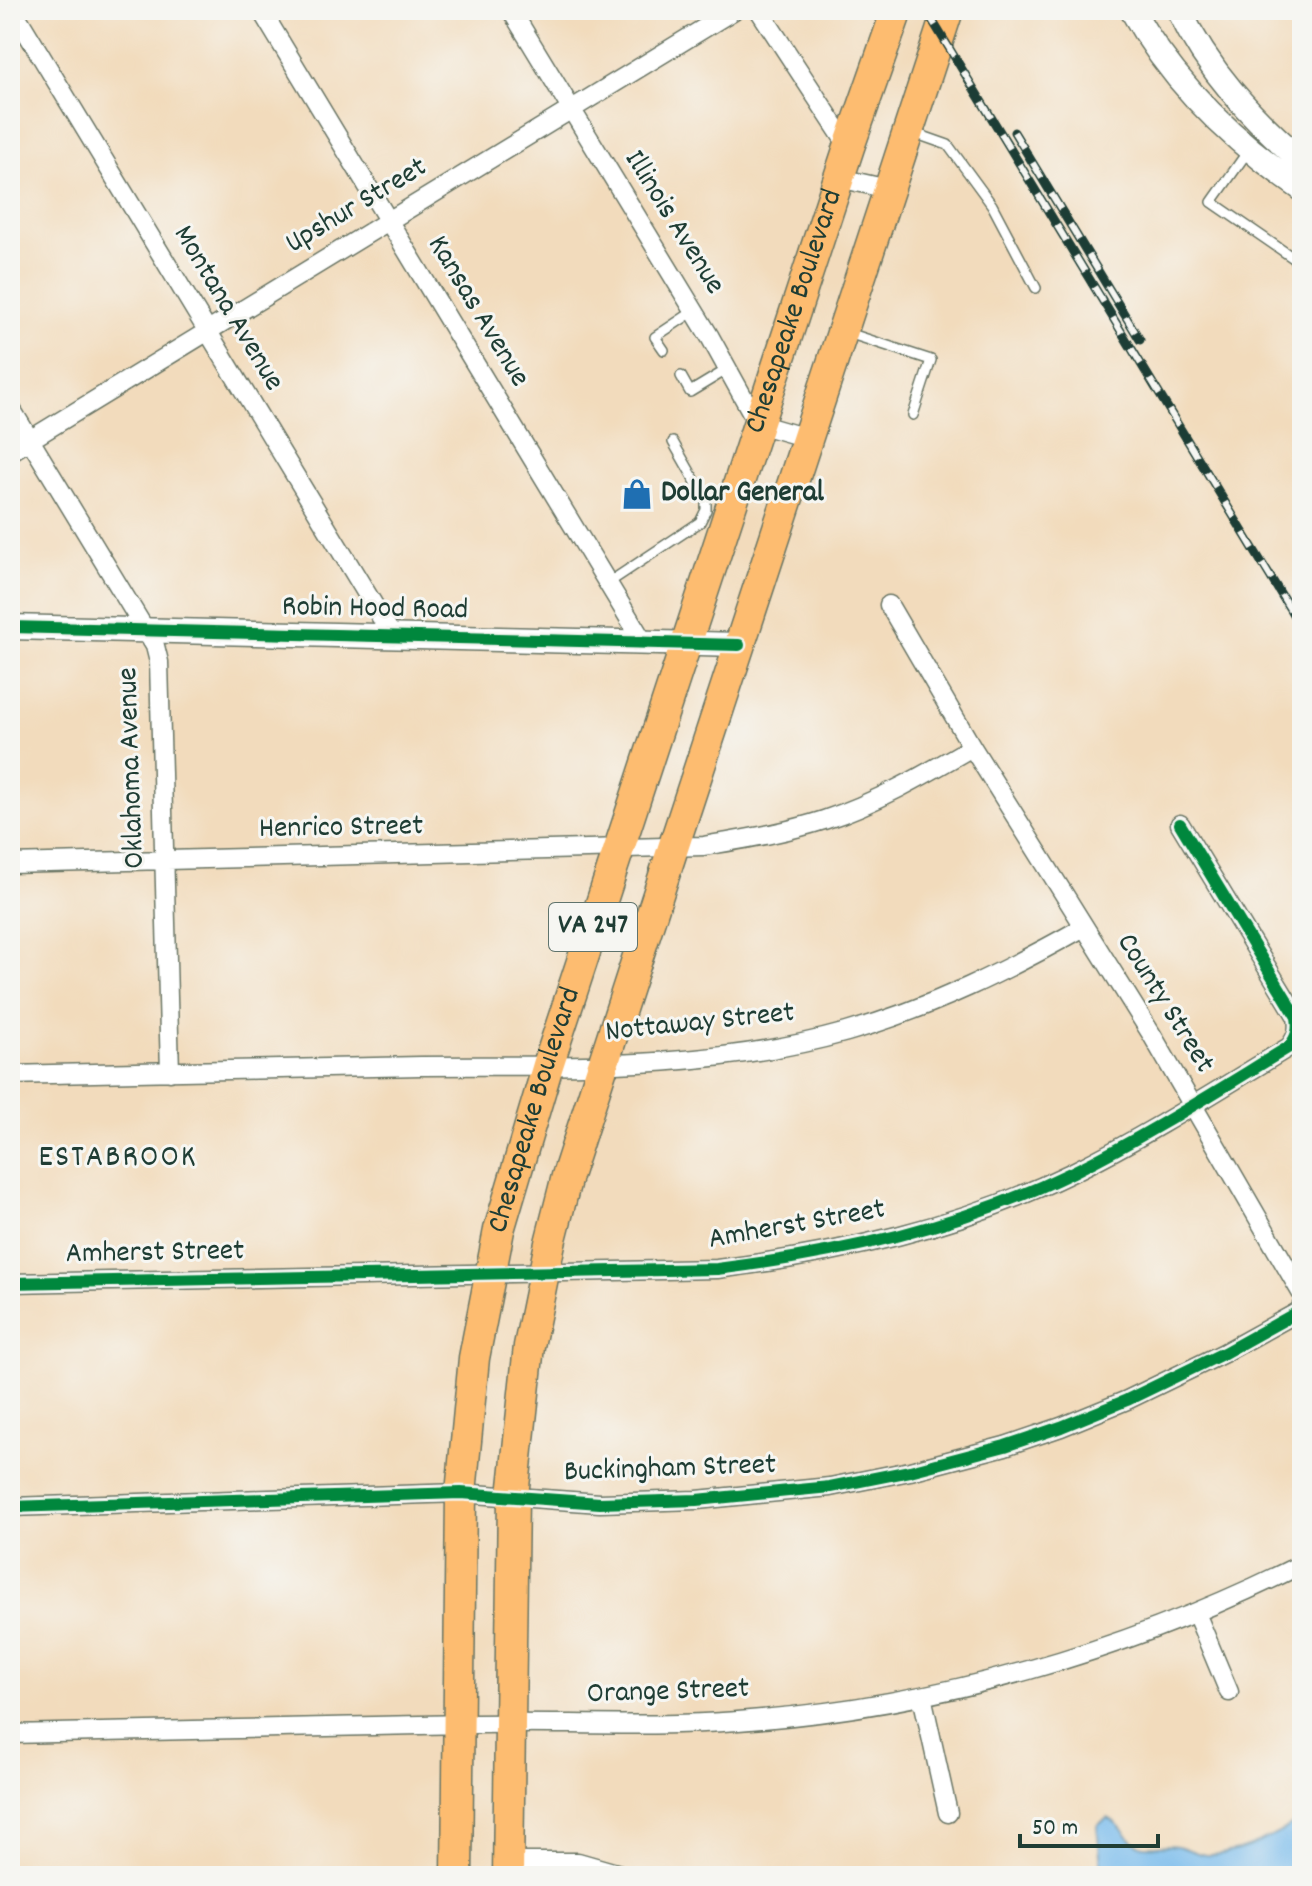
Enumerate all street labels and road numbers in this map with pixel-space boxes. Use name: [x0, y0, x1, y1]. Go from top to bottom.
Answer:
street label: Illinois Avenue: [611, 142, 735, 304]
street label: Upshur Street: [278, 148, 436, 266]
street label: Chesapeake Boulevard: [735, 184, 855, 439]
street label: Montana Avenue: [160, 218, 294, 400]
street label: Kansas Avenue: [415, 228, 539, 396]
street label: Robin Hood Road: [281, 587, 469, 633]
street label: Oklahoma Avenue: [108, 667, 158, 869]
street label: Henrico Street: [259, 806, 423, 852]
road number: VA 247: [549, 903, 637, 951]
street label: County Street: [1104, 926, 1224, 1082]
street label: Chesapeake Boulevard: [478, 982, 593, 1238]
street label: Nottaway Street: [603, 993, 797, 1055]
street label: Amherst Street: [705, 1189, 889, 1263]
street label: Amherst Street: [65, 1231, 245, 1277]
street label: Buckingham Street: [563, 1445, 777, 1495]
street label: Orange Street: [586, 1669, 750, 1717]

